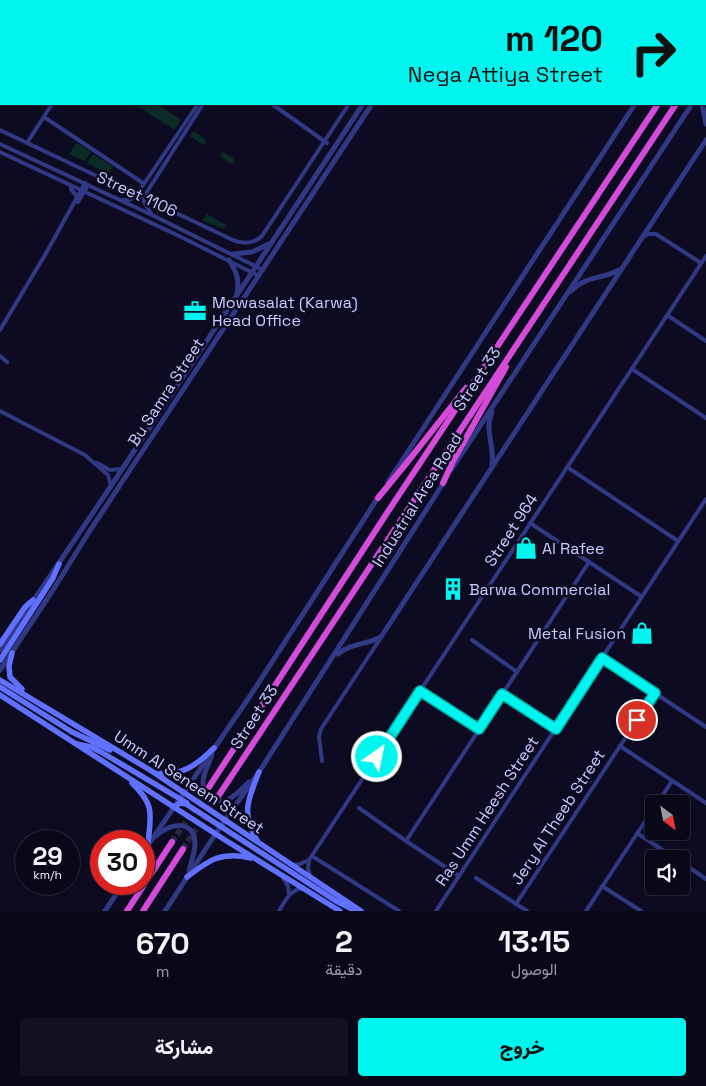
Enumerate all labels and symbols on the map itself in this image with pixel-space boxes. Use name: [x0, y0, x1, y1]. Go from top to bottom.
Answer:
street label: Street 1106: [93, 166, 181, 222]
place label: Mowasalat (Karwa) Head Office: [212, 292, 358, 331]
office icon: Mowasalat (Karwa) Head Office: [182, 298, 208, 324]
street label: Bu Samra Street: [123, 334, 209, 450]
street label: Street 33: [448, 343, 506, 415]
street label: Industrial Area Road: [367, 429, 467, 571]
street label: Street 964: [480, 490, 542, 570]
shop icon: Al Rafee: [513, 535, 539, 561]
place label: Al Rafee: [542, 538, 605, 559]
building icon: Barwa Commercial: [440, 576, 466, 602]
place label: Barwa Commercial: [469, 579, 610, 600]
shop icon: Metal Fusion: [629, 620, 655, 646]
place label: Metal Fusion: [528, 623, 626, 644]
street label: Street 33: [225, 681, 283, 753]
pin: [616, 699, 658, 741]
street label: Umm Al Seneem Street: [110, 726, 268, 838]
position arrow: [350, 730, 402, 782]
street label: Ras Umm Heesh Street: [431, 732, 543, 890]
street label: Jery Al Theeb Street: [506, 745, 610, 889]
north arrow: [645, 795, 690, 840]
speed limit sign: 30: [90, 830, 155, 895]

